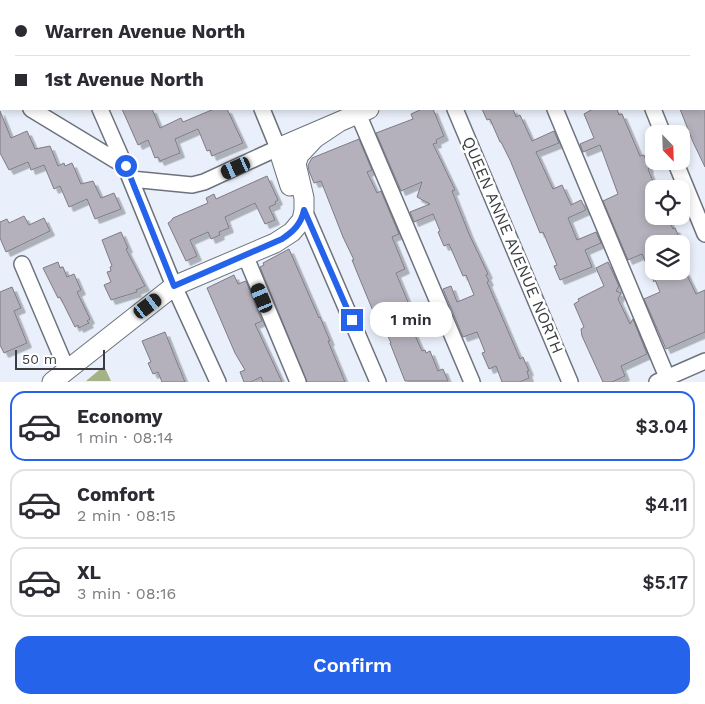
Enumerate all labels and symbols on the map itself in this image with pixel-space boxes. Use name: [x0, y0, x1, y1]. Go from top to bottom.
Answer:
north arrow: [645, 125, 690, 170]
street label: QUEEN ANNE AVENUE NORTH: [459, 134, 567, 356]
route start: [115, 155, 137, 177]
car: [219, 155, 252, 181]
car: [249, 281, 274, 315]
car: [131, 291, 164, 321]
callout: 1 min: [370, 302, 452, 338]
route end: [341, 309, 363, 331]
scale bar: [15, 347, 105, 370]

